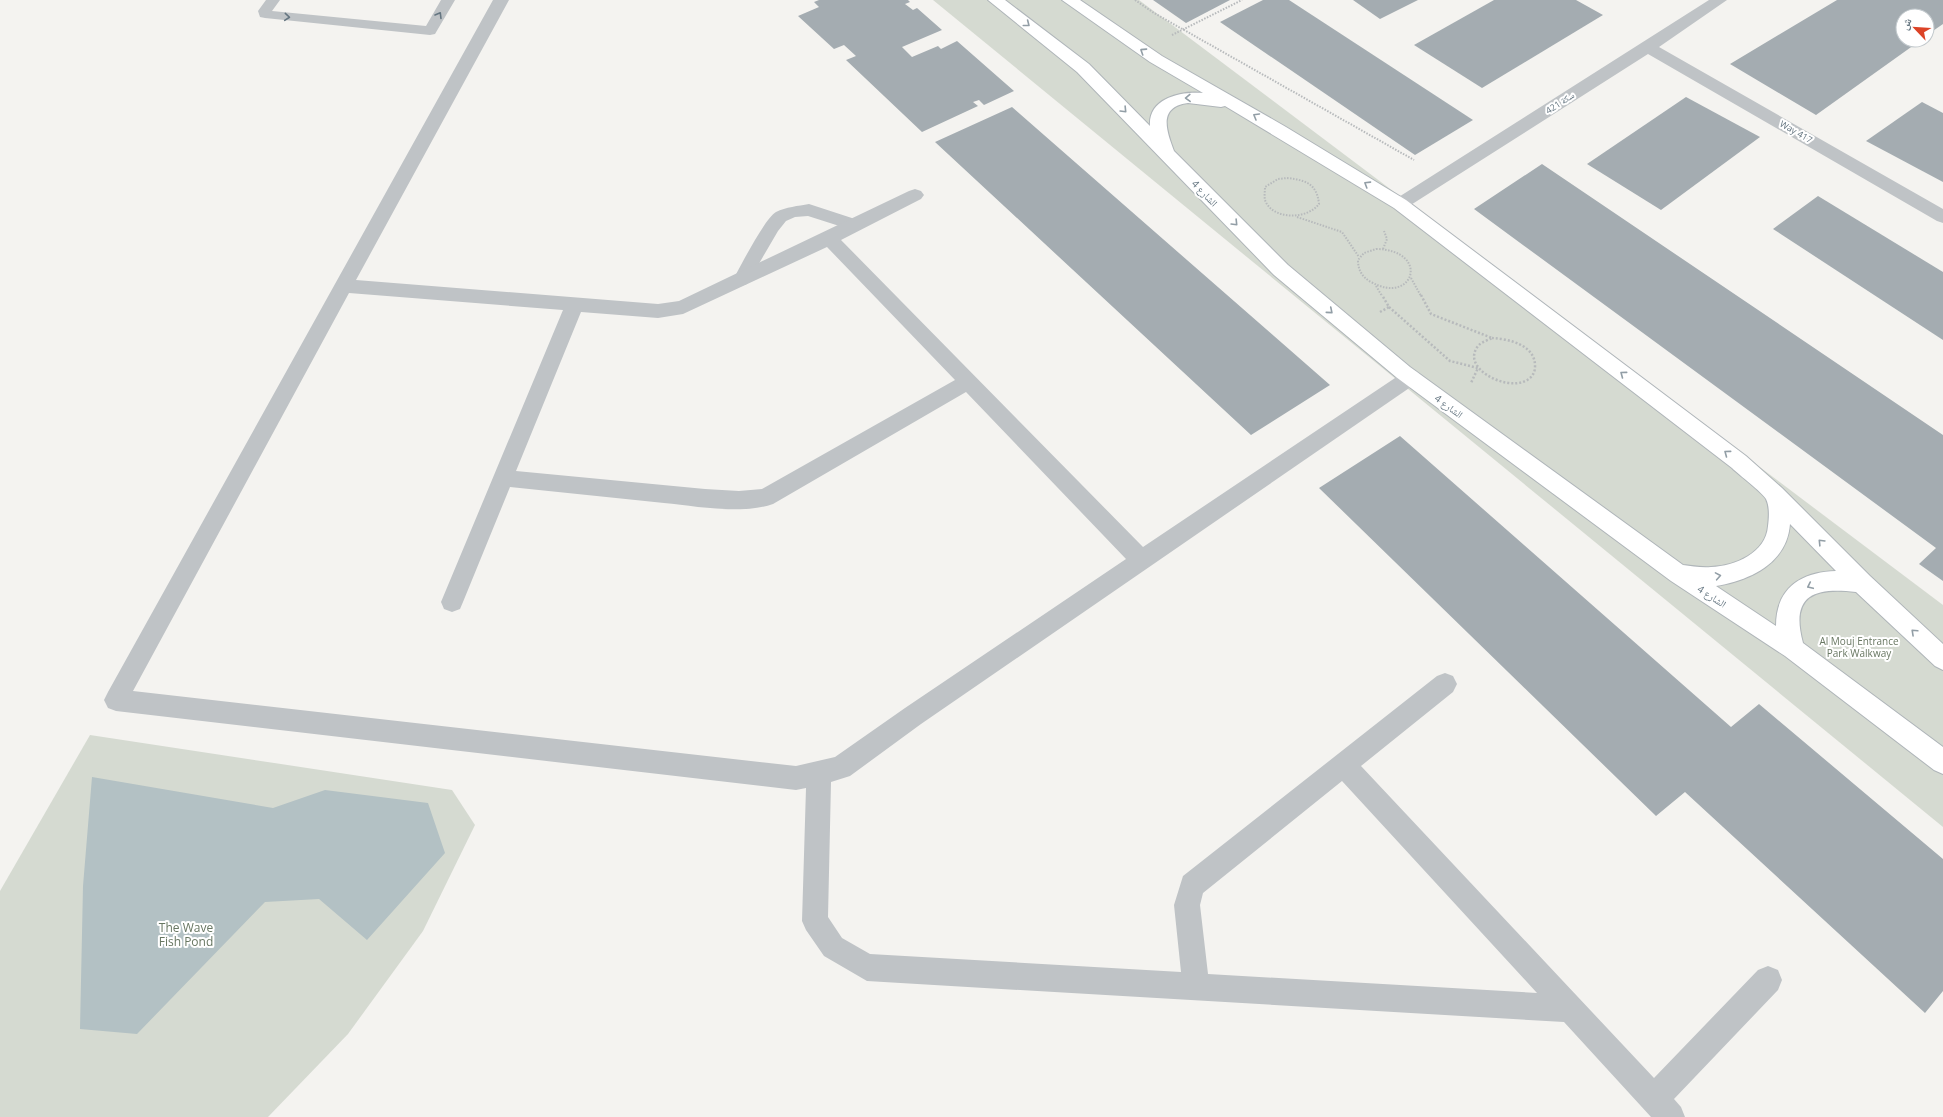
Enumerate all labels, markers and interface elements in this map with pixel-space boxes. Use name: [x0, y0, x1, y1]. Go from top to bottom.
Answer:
north arrow: [1895, 8, 1935, 48]
one-way arrow: [435, 12, 442, 19]
one-way arrow: [284, 13, 290, 22]
text: ش: [1896, 15, 1916, 32]
one-way arrow: [1023, 19, 1030, 26]
one-way arrow: [1141, 48, 1148, 55]
street label: سكة 421: [1543, 88, 1577, 117]
one-way arrow: [1185, 93, 1191, 102]
one-way arrow: [1119, 105, 1127, 113]
one-way arrow: [1252, 114, 1260, 121]
street label: Way 417: [1778, 117, 1815, 146]
street label: الشارع 4: [1189, 177, 1221, 209]
one-way arrow: [1364, 181, 1371, 188]
one-way arrow: [1230, 218, 1237, 226]
one-way arrow: [1325, 307, 1332, 314]
one-way arrow: [1621, 372, 1628, 379]
street label: الشارع 4: [1432, 391, 1466, 421]
one-way arrow: [1724, 450, 1731, 457]
one-way arrow: [1818, 539, 1826, 547]
one-way arrow: [1715, 572, 1721, 581]
street label: الشارع 4: [1695, 581, 1729, 611]
one-way arrow: [1807, 581, 1814, 589]
one-way arrow: [1912, 630, 1919, 637]
park label: Al Mouj Entrance Park Walkway: [1819, 634, 1899, 660]
park label: The Wave Fish Pond: [159, 919, 213, 950]

